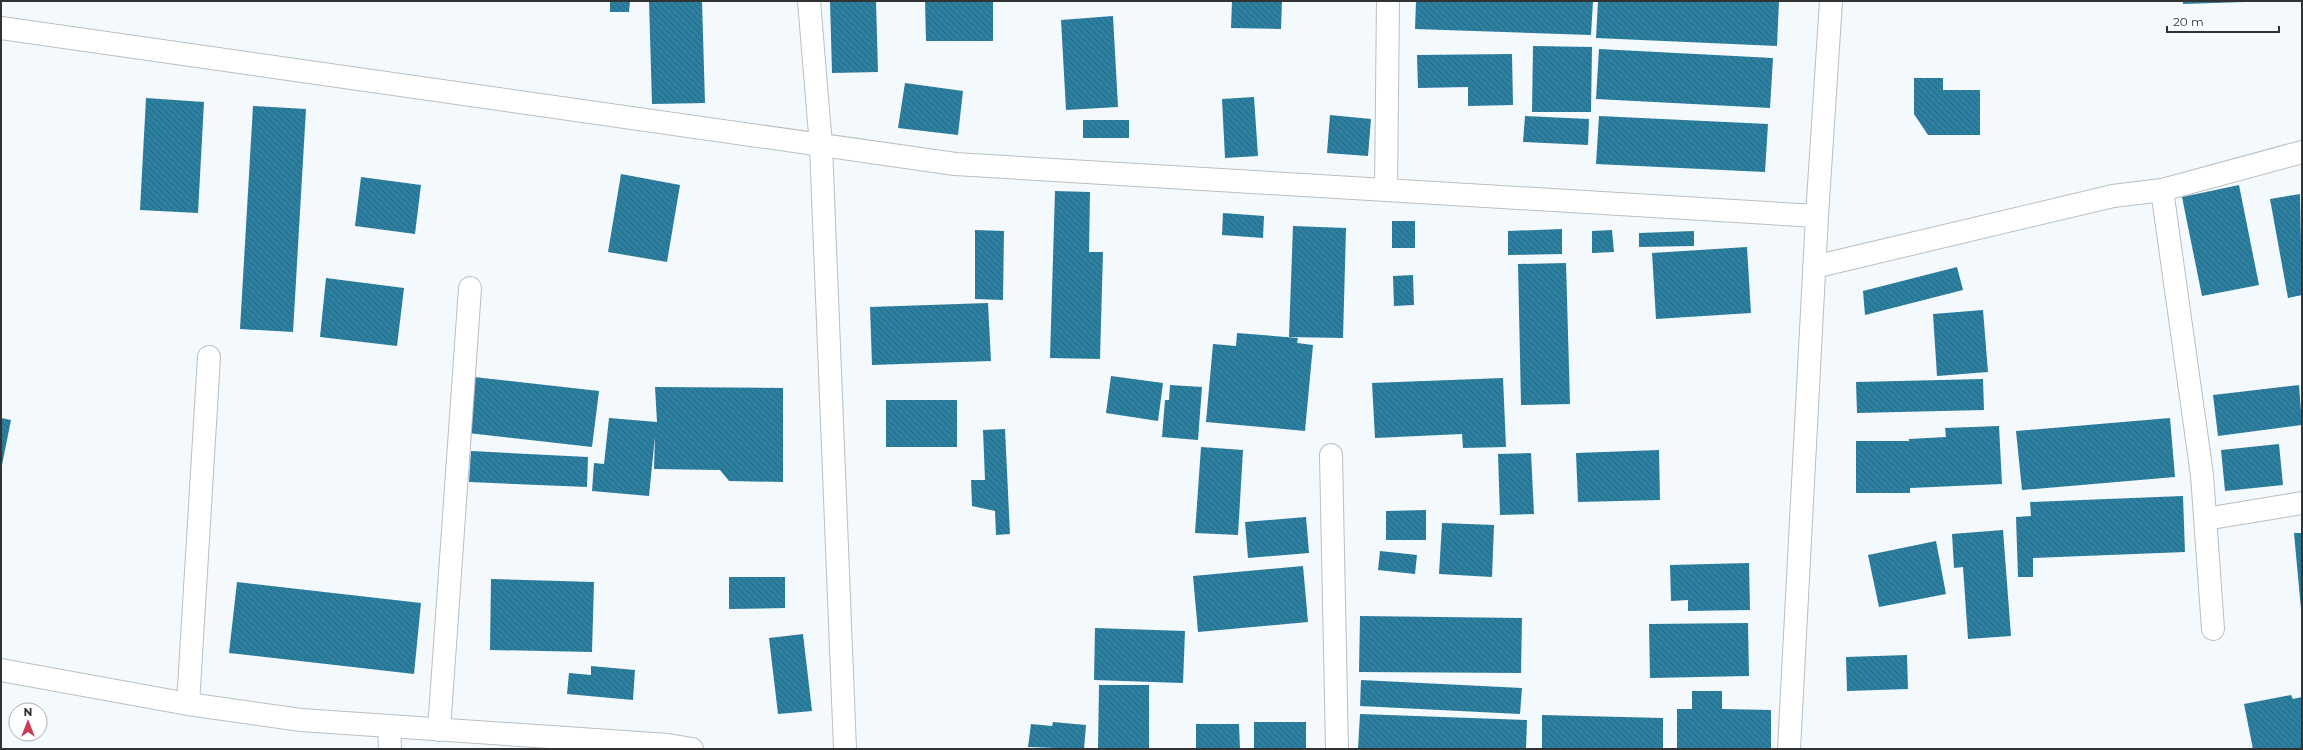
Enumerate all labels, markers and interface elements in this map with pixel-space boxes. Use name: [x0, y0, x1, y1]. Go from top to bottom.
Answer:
scale bar: [2167, 8, 2279, 34]
text: 20 m: [2173, 14, 2204, 29]
north arrow: [8, 702, 48, 742]
text: N: [24, 705, 32, 719]

